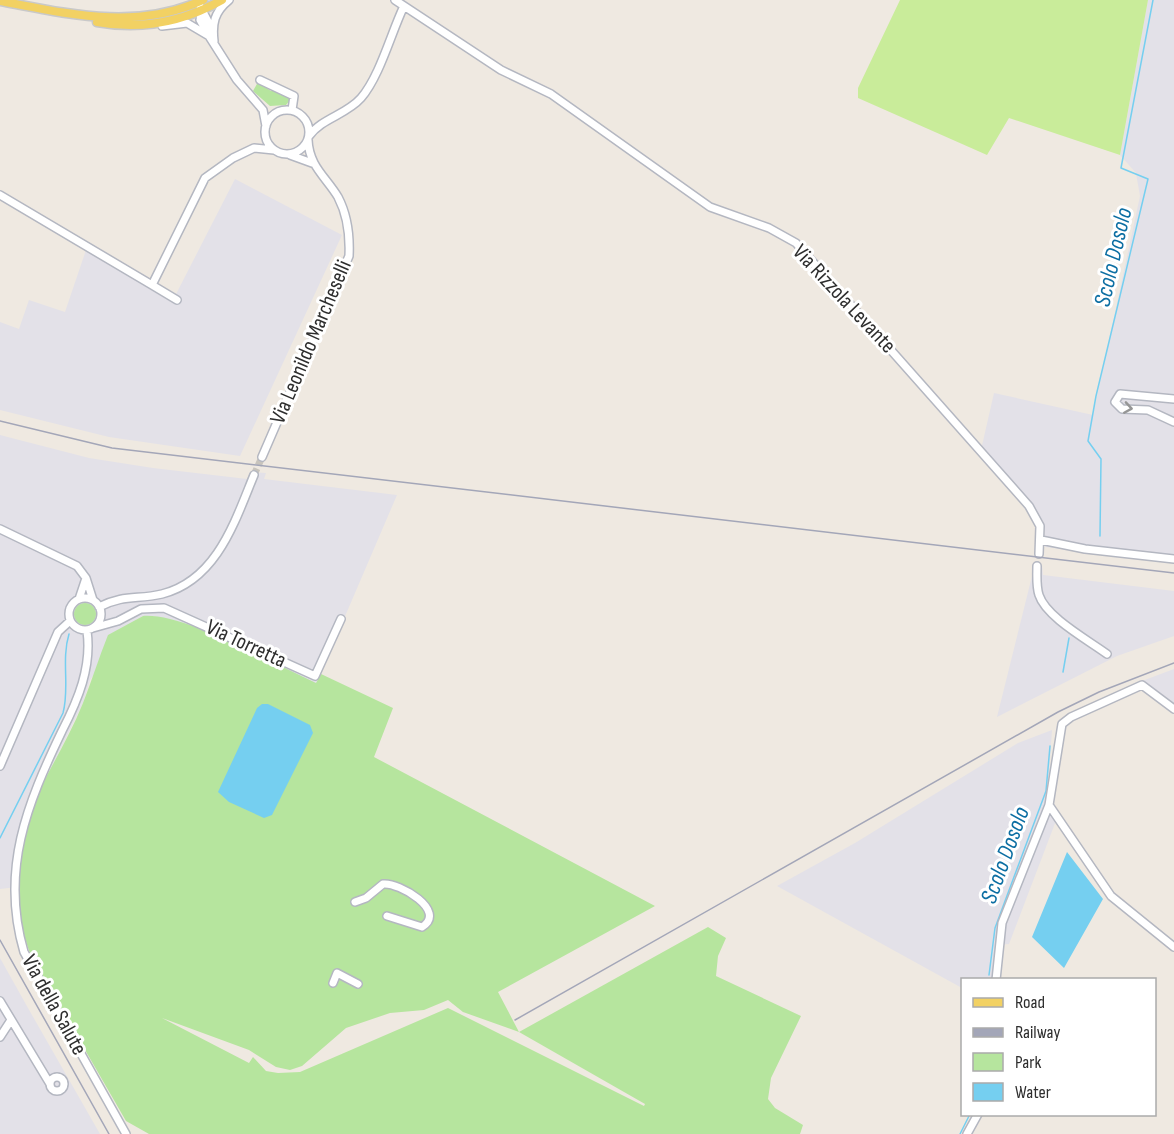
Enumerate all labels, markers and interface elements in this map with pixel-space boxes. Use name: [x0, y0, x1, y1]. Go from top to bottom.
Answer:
water label: Scolo Dosolo: [1088, 204, 1139, 309]
street label: Via Rizzola Levante: [787, 239, 901, 359]
street label: Via Leonildo Marcheselli: [264, 256, 358, 428]
one-way arrow: [1123, 401, 1133, 414]
street label: Via Torretta: [202, 614, 290, 674]
water label: Scolo Dosolo: [974, 802, 1036, 907]
street label: Via della Salute: [15, 950, 93, 1060]
legend: [961, 978, 1156, 1116]
text: Road: [1015, 992, 1045, 1013]
text: Railway: [1015, 1022, 1060, 1043]
text: Park: [1015, 1052, 1041, 1073]
text: Water: [1015, 1082, 1051, 1103]

